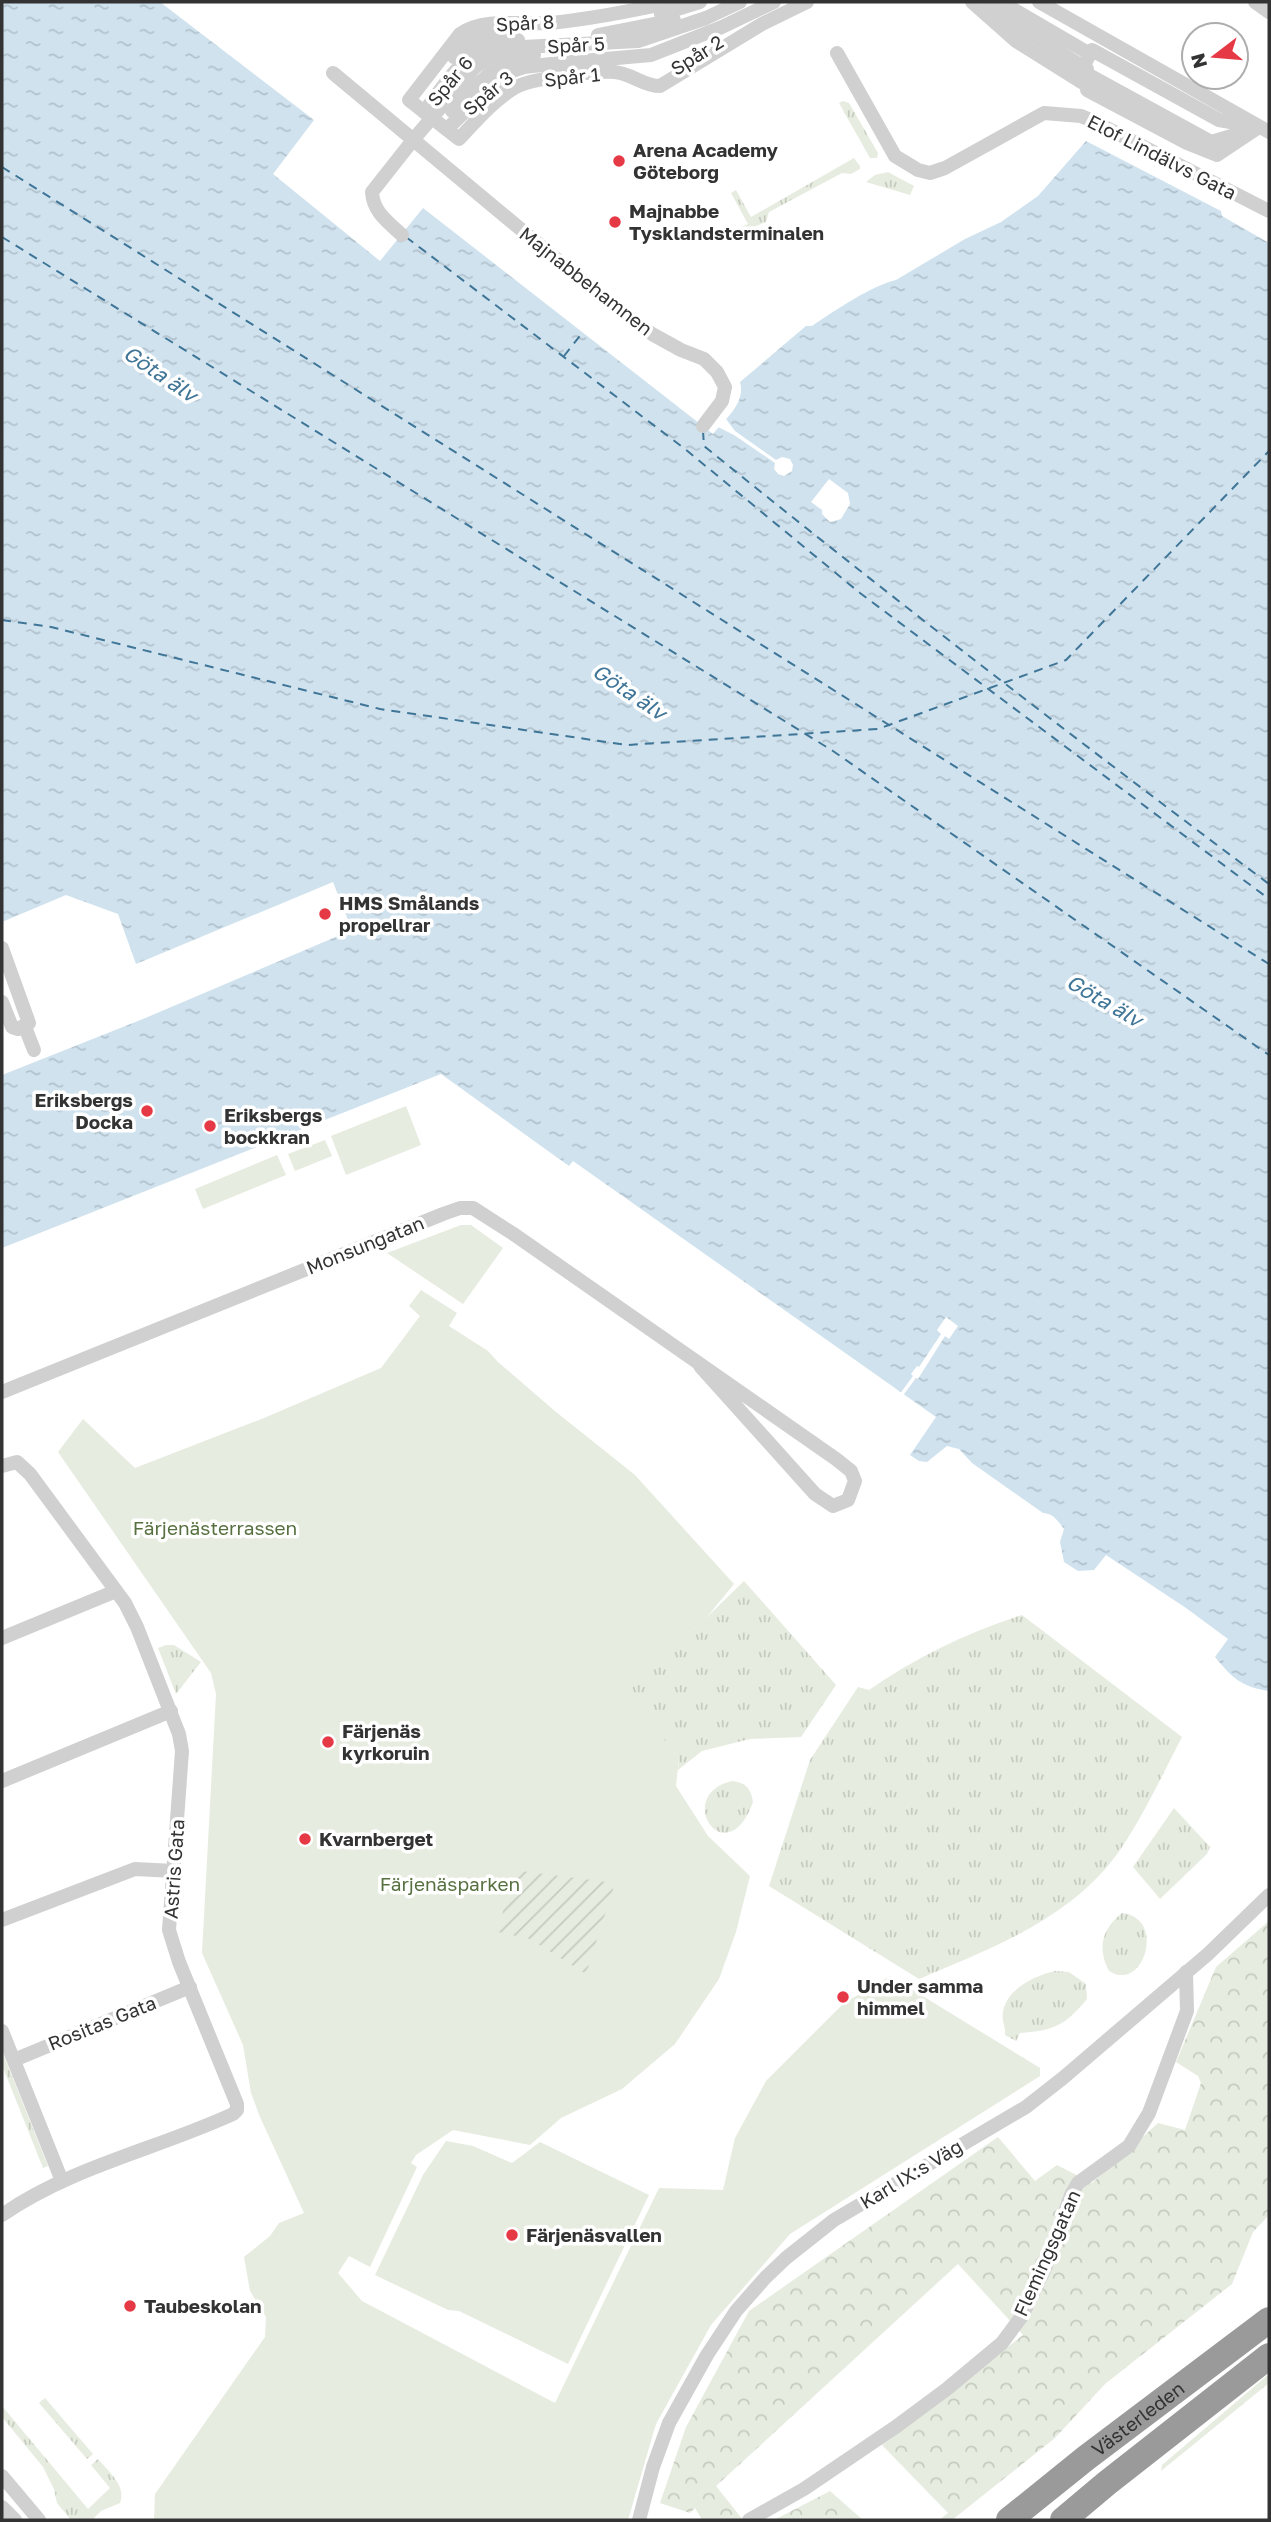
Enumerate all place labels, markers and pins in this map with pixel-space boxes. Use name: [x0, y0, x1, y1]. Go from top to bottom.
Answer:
place label: Arena Academy Göteborg: [633, 138, 779, 183]
marker: Arena Academy Göteborg: [611, 153, 627, 169]
place label: Majnabbe Tysklandsterminalen: [629, 199, 824, 244]
marker: Majnabbe Tysklandsterminalen: [607, 214, 623, 230]
place label: HMS Smålands propellrar: [339, 891, 480, 936]
marker: HMS Smålands propellrar: [317, 906, 333, 922]
place label: Eriksbergs Docka: [35, 1088, 133, 1133]
marker: Eriksbergs Docka: [139, 1103, 155, 1119]
place label: Eriksbergs bockkran: [224, 1103, 323, 1148]
marker: Eriksbergs bockkran: [202, 1118, 218, 1134]
place label: Färjenäs kyrkoruin: [342, 1719, 429, 1764]
marker: Färjenäs kyrkoruin: [320, 1734, 336, 1750]
place label: Kvarnberget: [319, 1827, 434, 1850]
marker: Kvarnberget: [297, 1831, 313, 1847]
place label: Under samma himmel: [857, 1974, 983, 2019]
marker: Under samma himmel: [835, 1989, 851, 2005]
place label: Färjenäsvallen: [526, 2223, 662, 2246]
marker: Färjenäsvallen: [504, 2227, 520, 2243]
place label: Taubeskolan: [144, 2294, 262, 2317]
marker: Taubeskolan: [122, 2298, 138, 2314]

